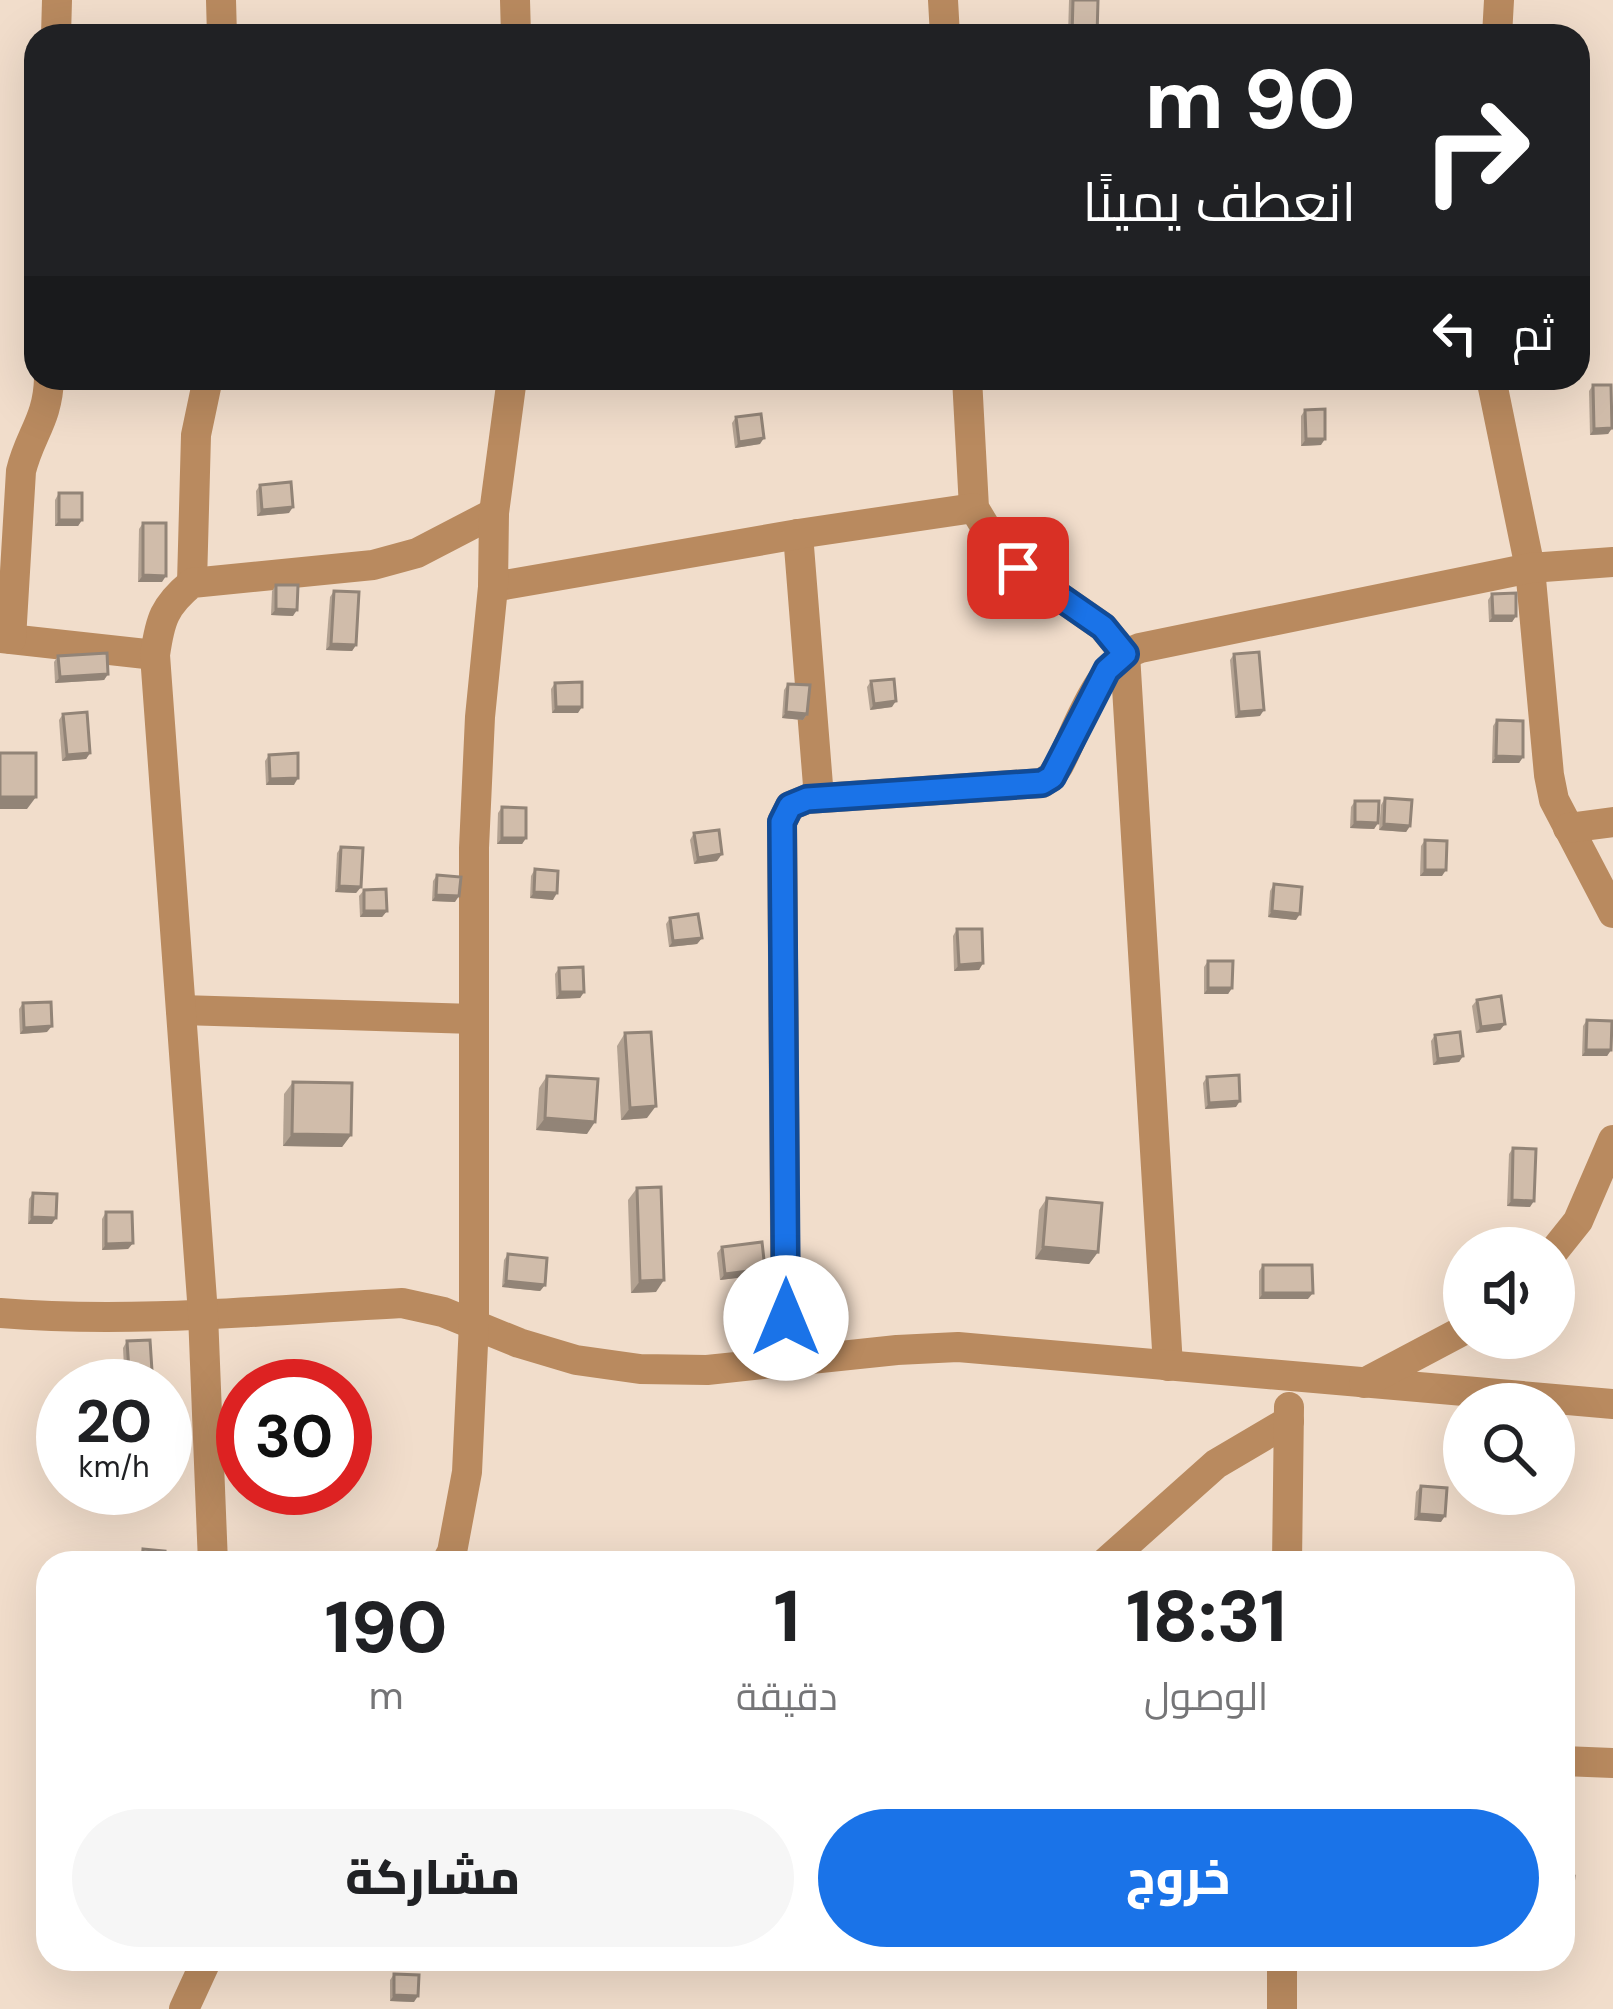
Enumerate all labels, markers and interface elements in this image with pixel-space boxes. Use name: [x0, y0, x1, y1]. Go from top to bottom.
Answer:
text: 90 m: [1145, 45, 1356, 154]
icon: right: [1398, 72, 1554, 228]
text: انعطف يمينًا: [1082, 167, 1356, 238]
icon: left: [1422, 300, 1488, 366]
text: ثم: [1512, 305, 1554, 364]
pin: [967, 517, 1069, 619]
icon: arrive: [985, 535, 1051, 601]
map controls: [1443, 1227, 1575, 1515]
button: sound: [1443, 1227, 1575, 1359]
position arrow: [723, 1255, 849, 1381]
speed limit sign: 30: [216, 1359, 372, 1515]
text: 20: [76, 1382, 152, 1461]
button: search: [1443, 1383, 1575, 1515]
text: km/h: [79, 1447, 149, 1486]
text: 1: [773, 1570, 800, 1663]
text: 18:31: [1126, 1570, 1287, 1663]
text: 190: [324, 1581, 448, 1674]
text: m: [369, 1670, 403, 1721]
text: دقيقة: [736, 1671, 837, 1722]
text: الوصول: [1144, 1671, 1268, 1722]
button: مشاركة: [72, 1809, 794, 1947]
button: خروج: [818, 1809, 1539, 1947]

